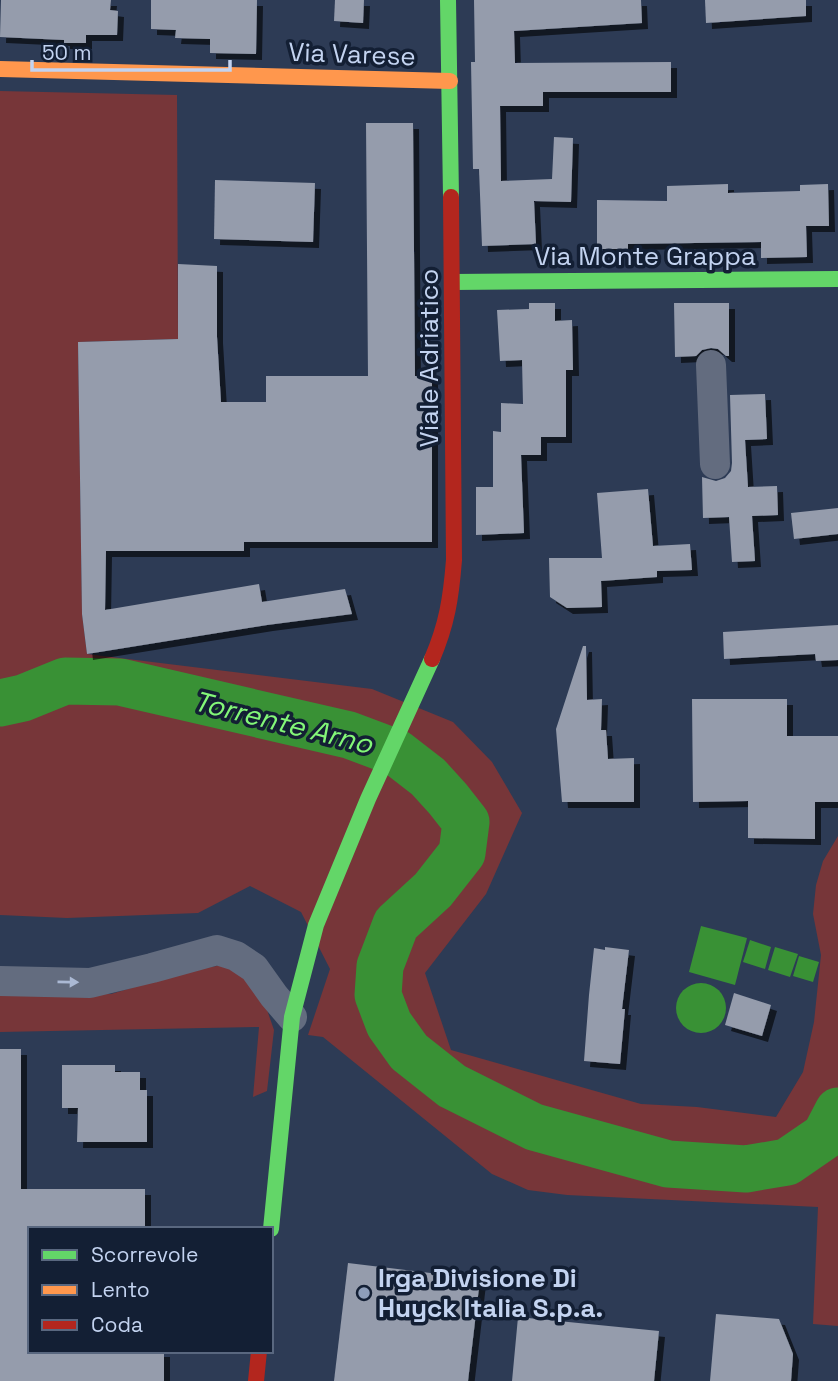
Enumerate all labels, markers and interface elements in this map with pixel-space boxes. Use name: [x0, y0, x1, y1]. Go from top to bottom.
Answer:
scale bar: [32, 28, 229, 72]
street label: Via Varese: [288, 35, 416, 73]
text: 50 m: [42, 39, 92, 66]
street label: Via Monte Grappa: [534, 239, 756, 273]
street label: Viale Adriatico: [412, 269, 446, 447]
water label: Torrente Arno: [190, 682, 377, 762]
one-way arrow: [57, 977, 79, 988]
legend: [28, 1227, 273, 1353]
text: Scorrevole: [91, 1241, 198, 1268]
place label: Irga Divisione Di Huyck Italia S.p.a.: [378, 1261, 603, 1325]
text: Lento: [91, 1276, 150, 1303]
marker: Irga Divisione Di Huyck Italia S.p.a.: [356, 1285, 372, 1301]
text: Coda: [91, 1311, 143, 1338]

